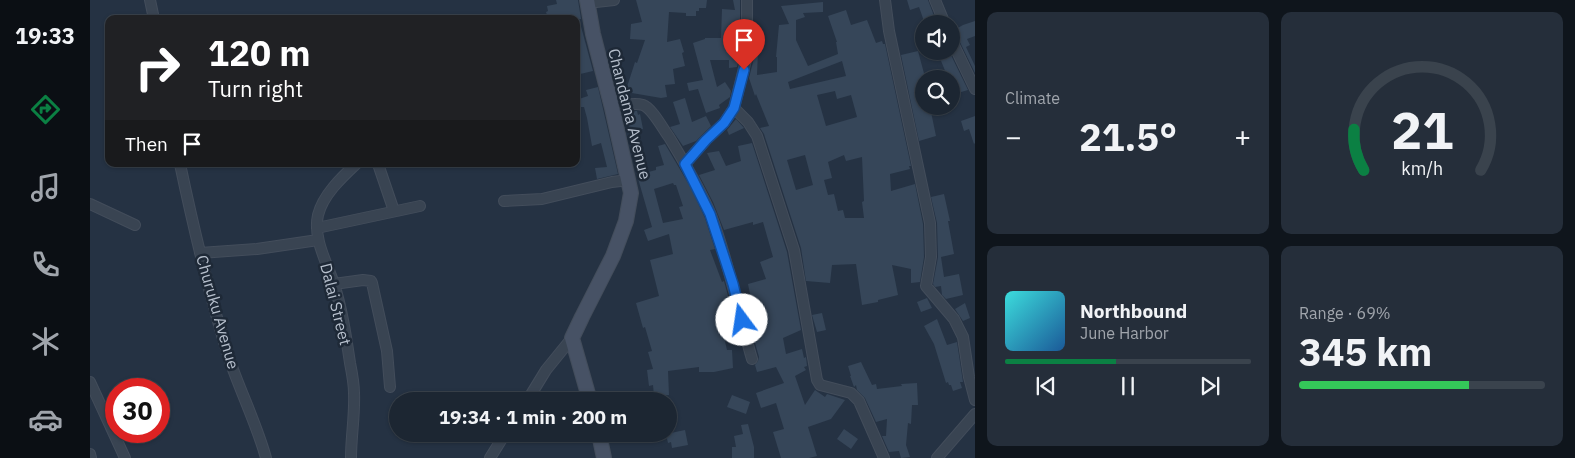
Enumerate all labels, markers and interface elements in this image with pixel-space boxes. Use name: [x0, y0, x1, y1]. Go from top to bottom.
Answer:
map controls: [915, 15, 960, 115]
button: sound: [915, 15, 960, 60]
pin: [723, 19, 765, 70]
text: 19:33: [15, 21, 75, 50]
icon: arrive: [730, 26, 758, 54]
text: 120 m: [208, 30, 311, 76]
icon: right: [125, 35, 190, 100]
street label: Chandama Avenue: [604, 46, 656, 182]
button: search: [915, 70, 960, 115]
text: Turn right: [208, 74, 303, 103]
text: Climate: [1005, 88, 1060, 108]
icon: directions: [28, 92, 63, 127]
text: 21: [1391, 96, 1453, 163]
text: 21.5°: [1079, 112, 1177, 161]
text: −: [1005, 118, 1022, 155]
text: +: [1234, 118, 1251, 155]
icon: arrive: [178, 130, 206, 158]
text: Then: [125, 132, 168, 156]
text: km/h: [1401, 157, 1443, 180]
icon: music: [28, 170, 63, 205]
icon: phone: [28, 247, 63, 282]
street label: Churuku Avenue: [192, 253, 244, 371]
street label: Dalai Street: [316, 261, 356, 347]
position arrow: [715, 293, 767, 345]
text: Northbound: [1080, 299, 1187, 323]
text: Range · 69%: [1299, 303, 1391, 323]
text: June Harbor: [1080, 323, 1169, 343]
icon: climate: [28, 324, 63, 359]
text: 345 km: [1299, 327, 1432, 376]
icon: previous: [1032, 372, 1060, 400]
icon: pause: [1114, 372, 1142, 400]
icon: next: [1196, 372, 1224, 400]
speed limit sign: 30: [105, 378, 170, 443]
icon: car: [28, 402, 63, 437]
text: 19:34 · 1 min · 200 m: [439, 405, 627, 429]

